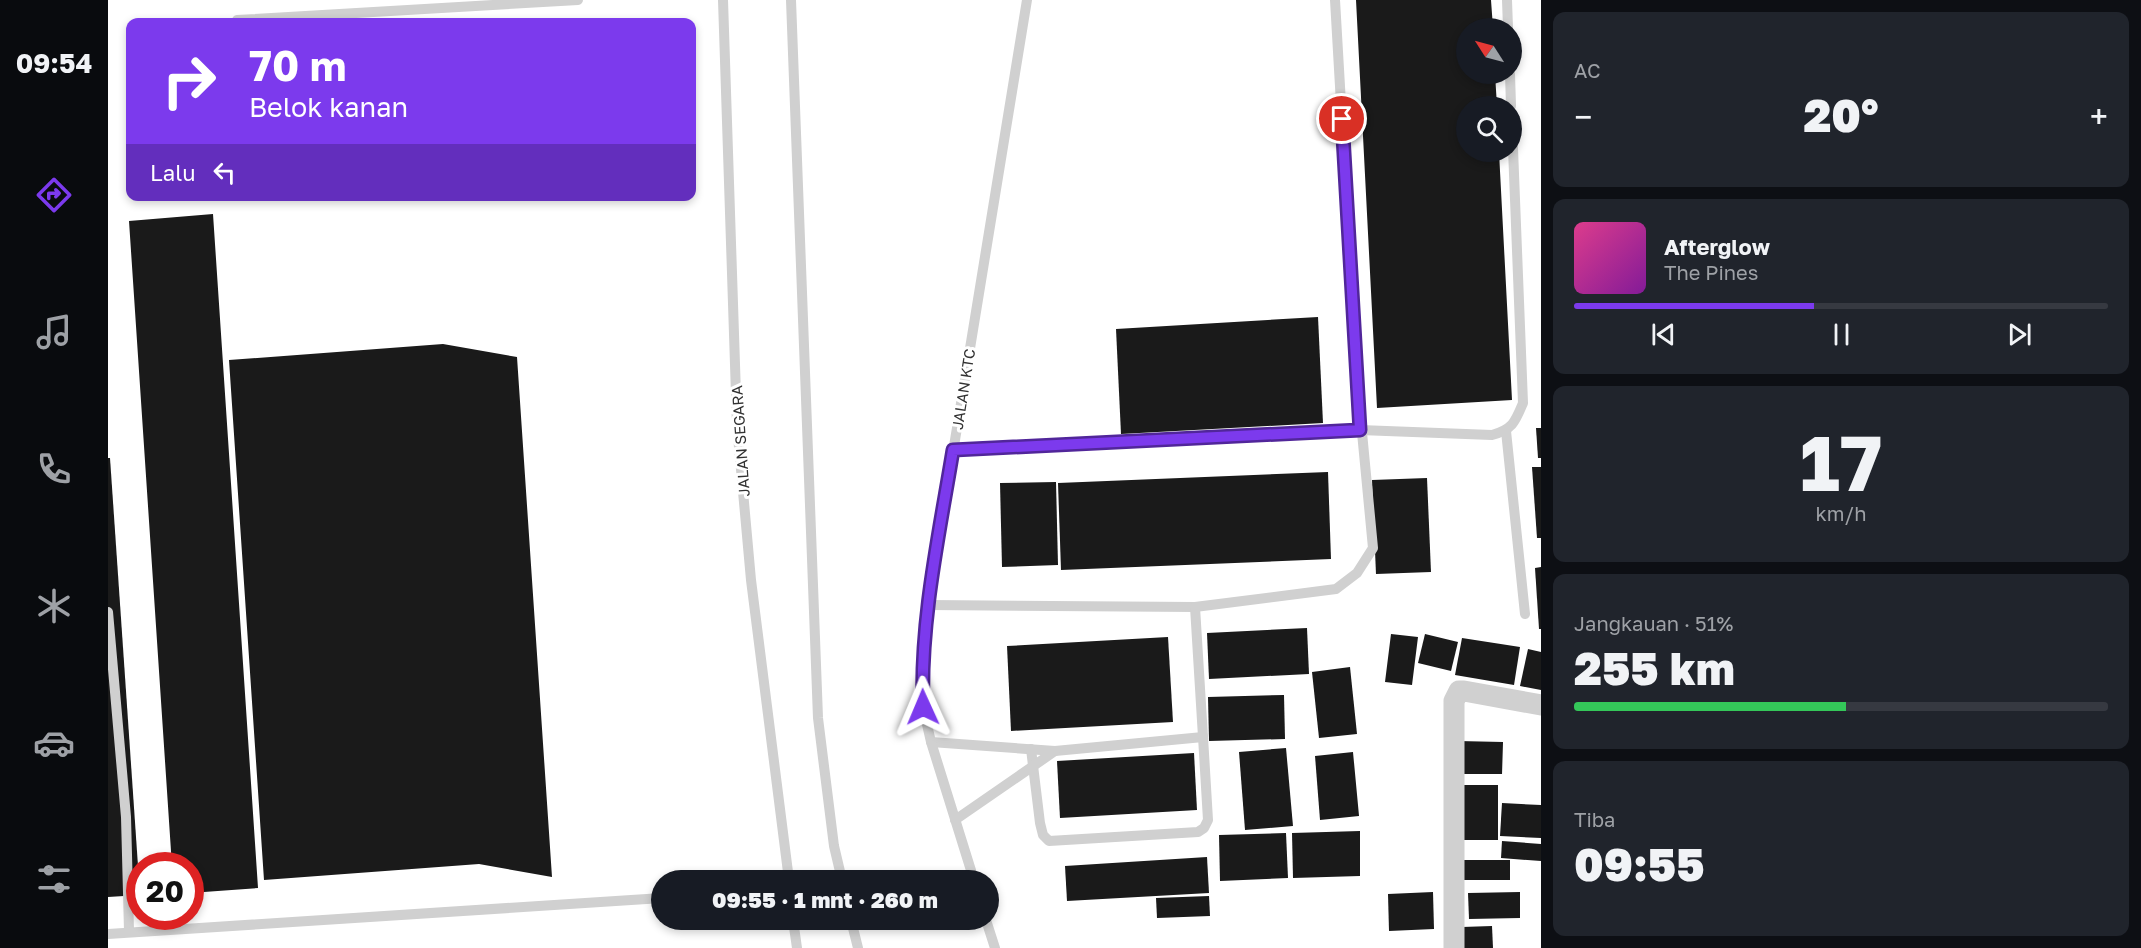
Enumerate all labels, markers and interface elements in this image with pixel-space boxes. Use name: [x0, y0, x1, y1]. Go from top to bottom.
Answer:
north arrow: [1456, 18, 1522, 84]
map controls: [1456, 18, 1522, 162]
text: 70 m: [249, 40, 346, 90]
icon: right: [150, 42, 228, 120]
text: 09:54: [16, 47, 92, 79]
text: AC: [1574, 58, 1601, 82]
text: 20°: [1803, 88, 1879, 142]
text: Belok kanan: [249, 91, 408, 123]
pin: [1316, 93, 1367, 144]
button: search: [1456, 96, 1522, 162]
text: −: [1574, 97, 1592, 136]
text: +: [2090, 97, 2108, 136]
icon: arrive: [1325, 102, 1358, 135]
icon: left: [208, 156, 241, 189]
text: Lalu: [150, 159, 196, 186]
icon: directions: [33, 174, 75, 216]
text: Afterglow: [1664, 233, 1770, 260]
text: The Pines: [1664, 260, 1758, 284]
icon: music: [33, 311, 75, 353]
icon: previous: [1647, 318, 1680, 351]
icon: pause: [1825, 318, 1858, 351]
icon: next: [2003, 318, 2036, 351]
street label: JALAN KTC: [948, 347, 978, 431]
street label: JALAN SEGARA: [727, 385, 753, 497]
text: 17: [1800, 415, 1882, 508]
icon: phone: [33, 448, 75, 490]
text: km/h: [1816, 501, 1866, 525]
icon: climate: [33, 585, 75, 627]
text: Jangkauan · 51%: [1574, 611, 1733, 635]
text: 255 km: [1574, 641, 1735, 695]
position arrow: [891, 675, 955, 739]
icon: car: [33, 722, 75, 764]
text: Tiba: [1574, 807, 1615, 831]
text: 09:55: [1574, 837, 1705, 891]
speed limit sign: 20: [126, 852, 204, 930]
icon: filters: [33, 858, 75, 900]
text: 09:55 · 1 mnt · 260 m: [712, 886, 938, 913]

